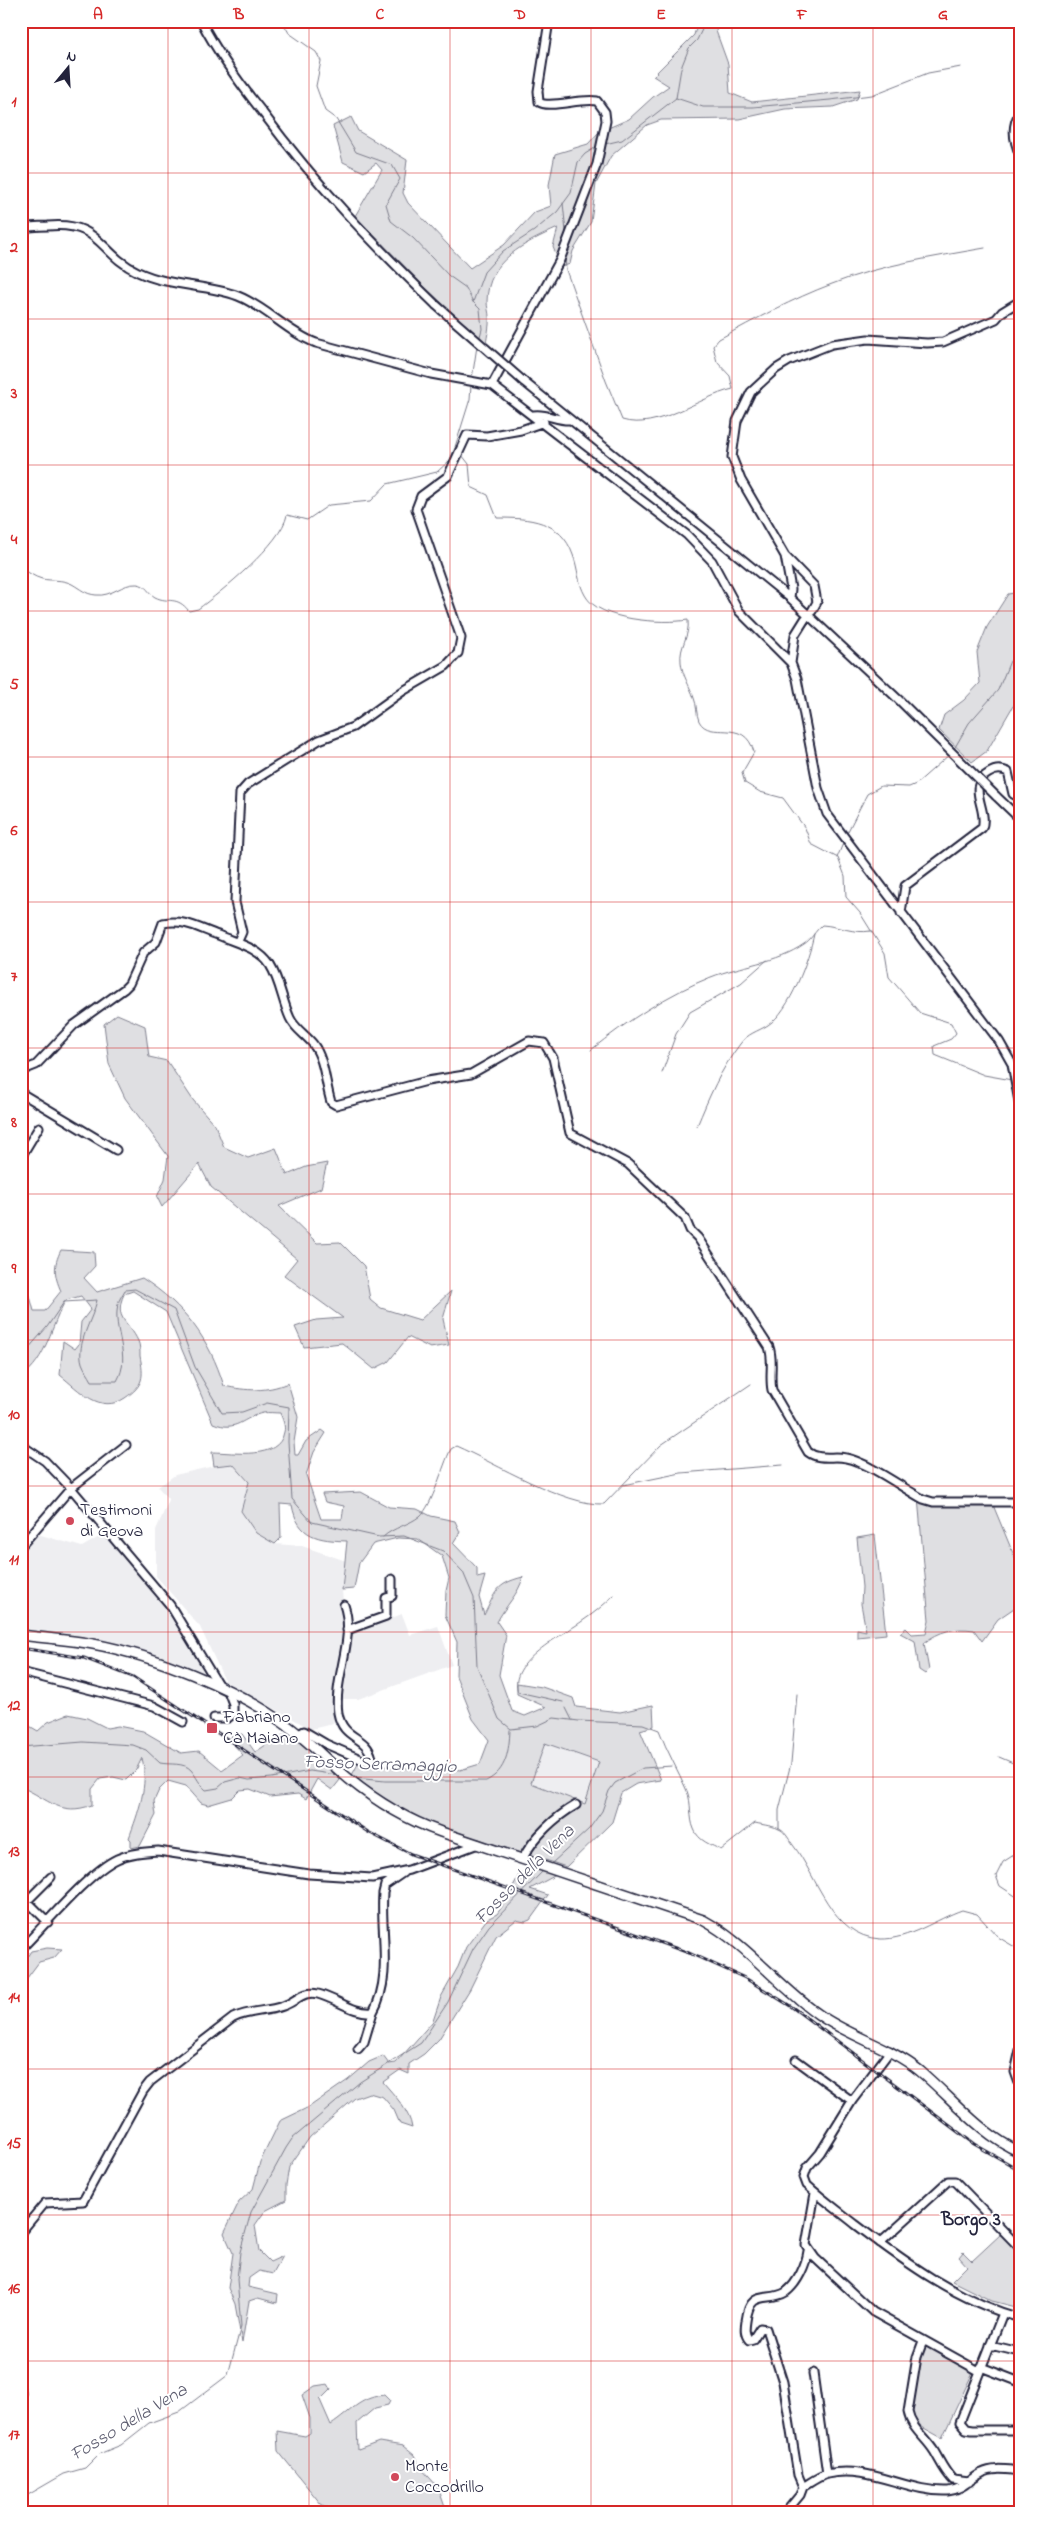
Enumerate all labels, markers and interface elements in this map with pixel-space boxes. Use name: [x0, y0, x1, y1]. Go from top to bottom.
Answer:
text: A: [93, 3, 103, 27]
text: B: [233, 3, 245, 27]
text: C: [376, 3, 385, 27]
text: D: [513, 3, 526, 27]
text: E: [656, 3, 666, 27]
text: F: [796, 3, 808, 27]
text: G: [938, 3, 948, 27]
north arrow: [42, 42, 92, 92]
text: N: [64, 46, 79, 69]
text: 1: [11, 90, 17, 114]
text: 2: [9, 236, 18, 260]
text: 3: [10, 382, 18, 406]
text: 4: [10, 528, 18, 552]
text: 5: [9, 673, 19, 697]
text: 6: [9, 819, 18, 843]
text: 7: [11, 965, 18, 989]
text: 8: [10, 1111, 17, 1135]
text: 9: [11, 1257, 17, 1281]
text: 10: [8, 1403, 20, 1427]
place label: Testimoni di Geova: [80, 1498, 152, 1545]
marker: Testimoni di Geova: [64, 1515, 76, 1527]
text: 11: [9, 1548, 20, 1572]
text: 12: [7, 1694, 21, 1718]
place label: Fabriano Cà Maiano: [222, 1705, 298, 1752]
marker: Fabriano Cà Maiano: [205, 1721, 219, 1735]
water label: Fosso Serramaggio: [303, 1749, 458, 1782]
water label: Fosso della Vena: [469, 1818, 582, 1931]
text: 13: [8, 1840, 20, 1864]
text: 14: [8, 1986, 20, 2010]
text: 15: [7, 2132, 22, 2156]
district label: Borgo 3: [940, 2207, 1001, 2236]
text: 16: [8, 2277, 21, 2301]
water label: Fosso della Vena: [65, 2377, 193, 2469]
text: 17: [8, 2423, 20, 2447]
place label: Monte Coccodrillo: [405, 2454, 484, 2501]
marker: Monte Coccodrillo: [389, 2471, 401, 2483]

